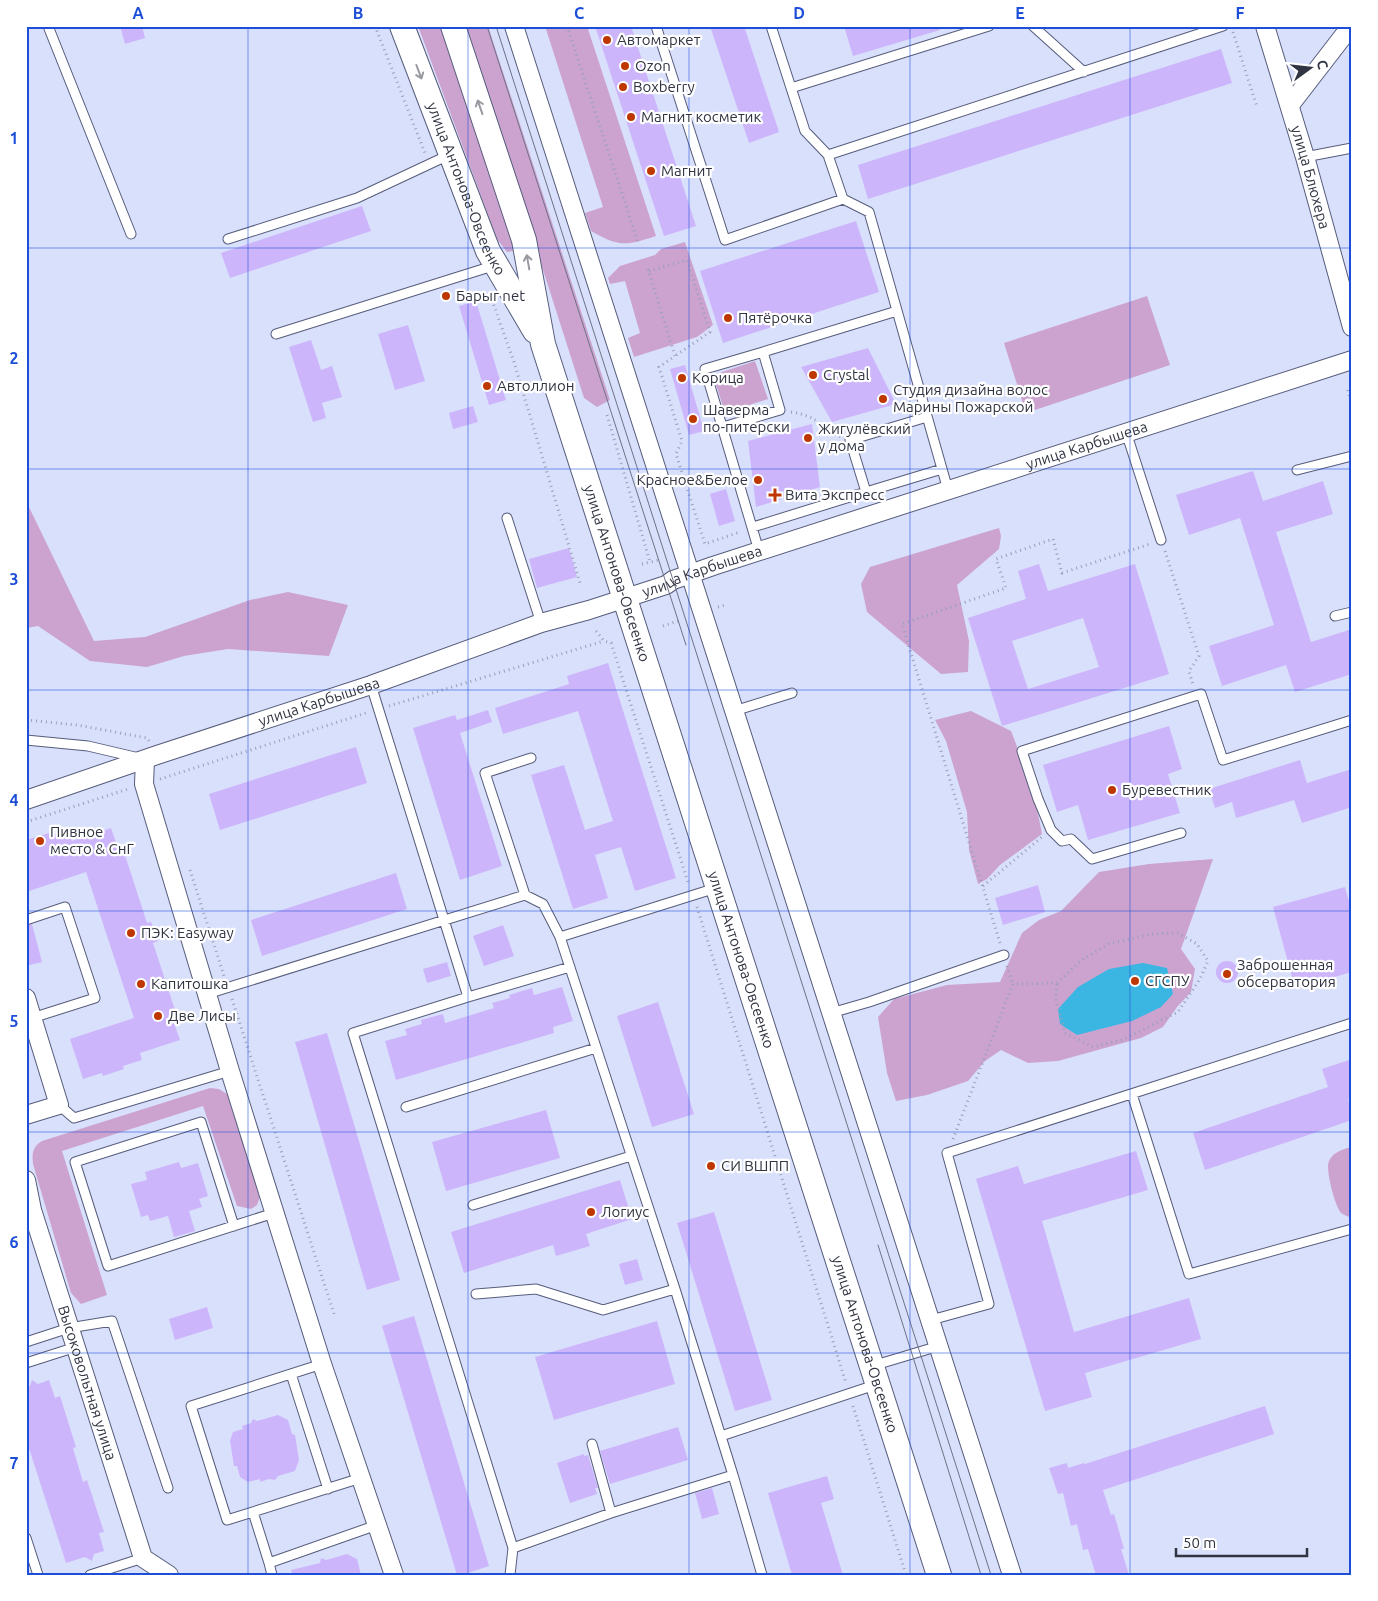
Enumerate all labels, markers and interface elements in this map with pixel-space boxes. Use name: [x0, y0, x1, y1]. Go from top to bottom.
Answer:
text: A: [132, 4, 144, 22]
text: B: [353, 4, 363, 22]
text: C: [574, 4, 584, 22]
text: D: [793, 4, 805, 22]
text: E: [1015, 4, 1025, 22]
text: F: [1236, 4, 1245, 22]
place label: Автомаркет: [617, 31, 701, 48]
marker: Автомаркет: [601, 34, 613, 46]
north arrow: [1286, 42, 1336, 92]
place label: Ozon: [635, 57, 671, 74]
text: С: [1314, 58, 1331, 71]
marker: Ozon: [619, 60, 631, 72]
one-way arrow: [415, 64, 424, 79]
place label: Boxberry: [633, 78, 695, 95]
marker: Boxberry: [617, 81, 629, 93]
street label: улица Антонова-Овсеенко: [424, 100, 509, 278]
one-way arrow: [475, 100, 484, 115]
place label: Магнит косметик: [641, 108, 761, 125]
marker: Магнит косметик: [625, 111, 637, 123]
street label: улица Блюхера: [1288, 124, 1333, 231]
text: 1: [9, 129, 19, 147]
place label: Магнит: [661, 162, 712, 179]
marker: Магнит: [645, 165, 657, 177]
one-way arrow: [523, 254, 533, 270]
place label: Барыг net: [456, 287, 525, 304]
marker: Барыг net: [440, 290, 452, 302]
place label: Пятёрочка: [738, 309, 812, 326]
marker: Пятёрочка: [722, 312, 734, 324]
text: 2: [9, 349, 19, 367]
place label: Crystal: [823, 366, 870, 383]
place label: Корица: [692, 369, 744, 386]
marker: Crystal: [807, 369, 819, 381]
marker: Корица: [676, 372, 688, 384]
place label: Автоллион: [497, 377, 574, 394]
marker: Автоллион: [481, 380, 493, 392]
place label: Студия дизайна волос Марины Пожарской: [893, 381, 1048, 415]
marker: Студия дизайна волос Марины Пожарской: [877, 393, 889, 405]
place label: Шаверма по-питерски: [703, 401, 790, 435]
marker: Шаверма по-питерски: [687, 413, 699, 425]
street label: улица Карбышева: [1024, 418, 1149, 473]
place label: Жигулёвский у дома: [818, 420, 911, 454]
marker: Жигулёвский у дома: [802, 432, 814, 444]
place label: Красное&Белое: [636, 471, 748, 488]
marker: Красное&Белое: [752, 474, 764, 486]
street label: улица Антонова-Овсеенко: [581, 482, 654, 664]
place label: Вита Экспресс: [785, 486, 885, 503]
marker: Вита Экспресс: [769, 489, 781, 501]
street label: улица Карбышева: [640, 542, 764, 600]
text: 3: [9, 570, 19, 588]
street label: улица Карбышева: [256, 674, 382, 729]
place label: Буревестник: [1122, 781, 1212, 798]
marker: Буревестник: [1106, 784, 1118, 796]
text: 4: [9, 791, 19, 809]
place label: Пивное место & СнГ: [50, 823, 134, 857]
marker: Пивное место & СнГ: [34, 835, 46, 847]
street label: улица Антонова-Овсеенко: [705, 869, 778, 1050]
place label: ПЭК: Easyway: [141, 924, 234, 941]
marker: ПЭК: Easyway: [125, 927, 137, 939]
place label: Заброшенная обсерватория: [1237, 956, 1336, 990]
marker: Заброшенная обсерватория: [1221, 968, 1233, 980]
place label: СГСПУ: [1145, 972, 1190, 989]
place label: Капитошка: [151, 975, 228, 992]
marker: СГСПУ: [1129, 975, 1141, 987]
marker: Капитошка: [135, 978, 147, 990]
place label: Две Лисы: [168, 1007, 236, 1024]
marker: Две Лисы: [152, 1010, 164, 1022]
text: 5: [9, 1012, 19, 1030]
place label: СИ ВШПП: [721, 1157, 789, 1174]
marker: СИ ВШПП: [705, 1160, 717, 1172]
place label: Логиус: [601, 1203, 649, 1220]
marker: Логиус: [585, 1206, 597, 1218]
text: 6: [9, 1233, 19, 1251]
street label: улица Антонова-Овсеенко: [829, 1253, 902, 1435]
street label: Высоковольтная улица: [55, 1303, 120, 1462]
text: 7: [9, 1454, 19, 1472]
scale bar: [1176, 1526, 1307, 1558]
text: 50 m: [1183, 1534, 1216, 1551]

